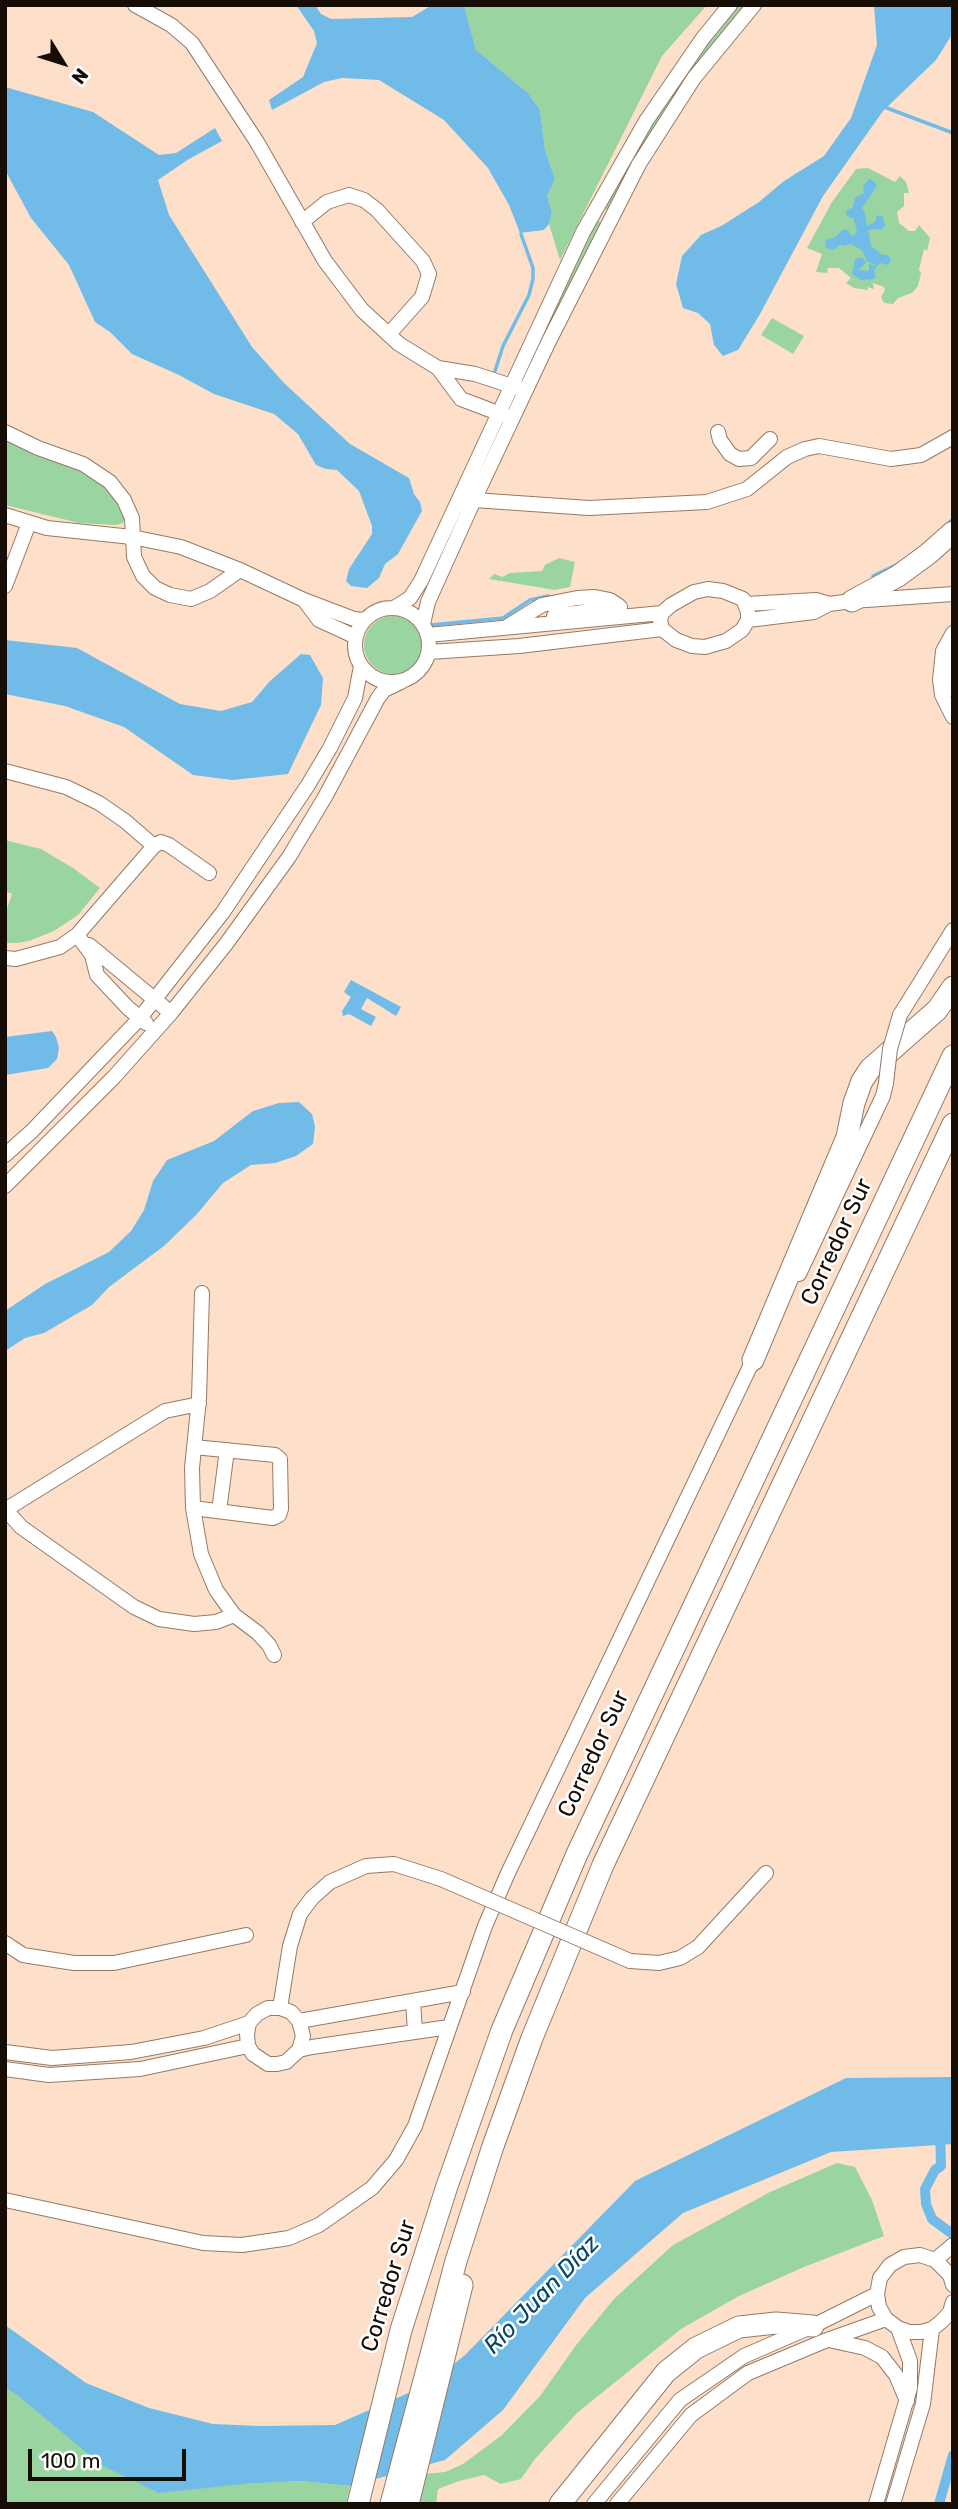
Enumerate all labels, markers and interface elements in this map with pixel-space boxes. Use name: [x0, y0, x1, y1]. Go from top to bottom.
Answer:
north arrow: [28, 28, 98, 98]
text: N: [67, 64, 93, 89]
street label: Corredor Sur: [796, 1174, 878, 1310]
street label: Corredor Sur: [553, 1686, 635, 1822]
street label: Corredor Sur: [356, 2217, 422, 2355]
water label: Río Juan Díaz: [478, 2230, 606, 2360]
scale bar: [32, 2436, 189, 2480]
text: 100 m: [41, 2448, 100, 2473]

